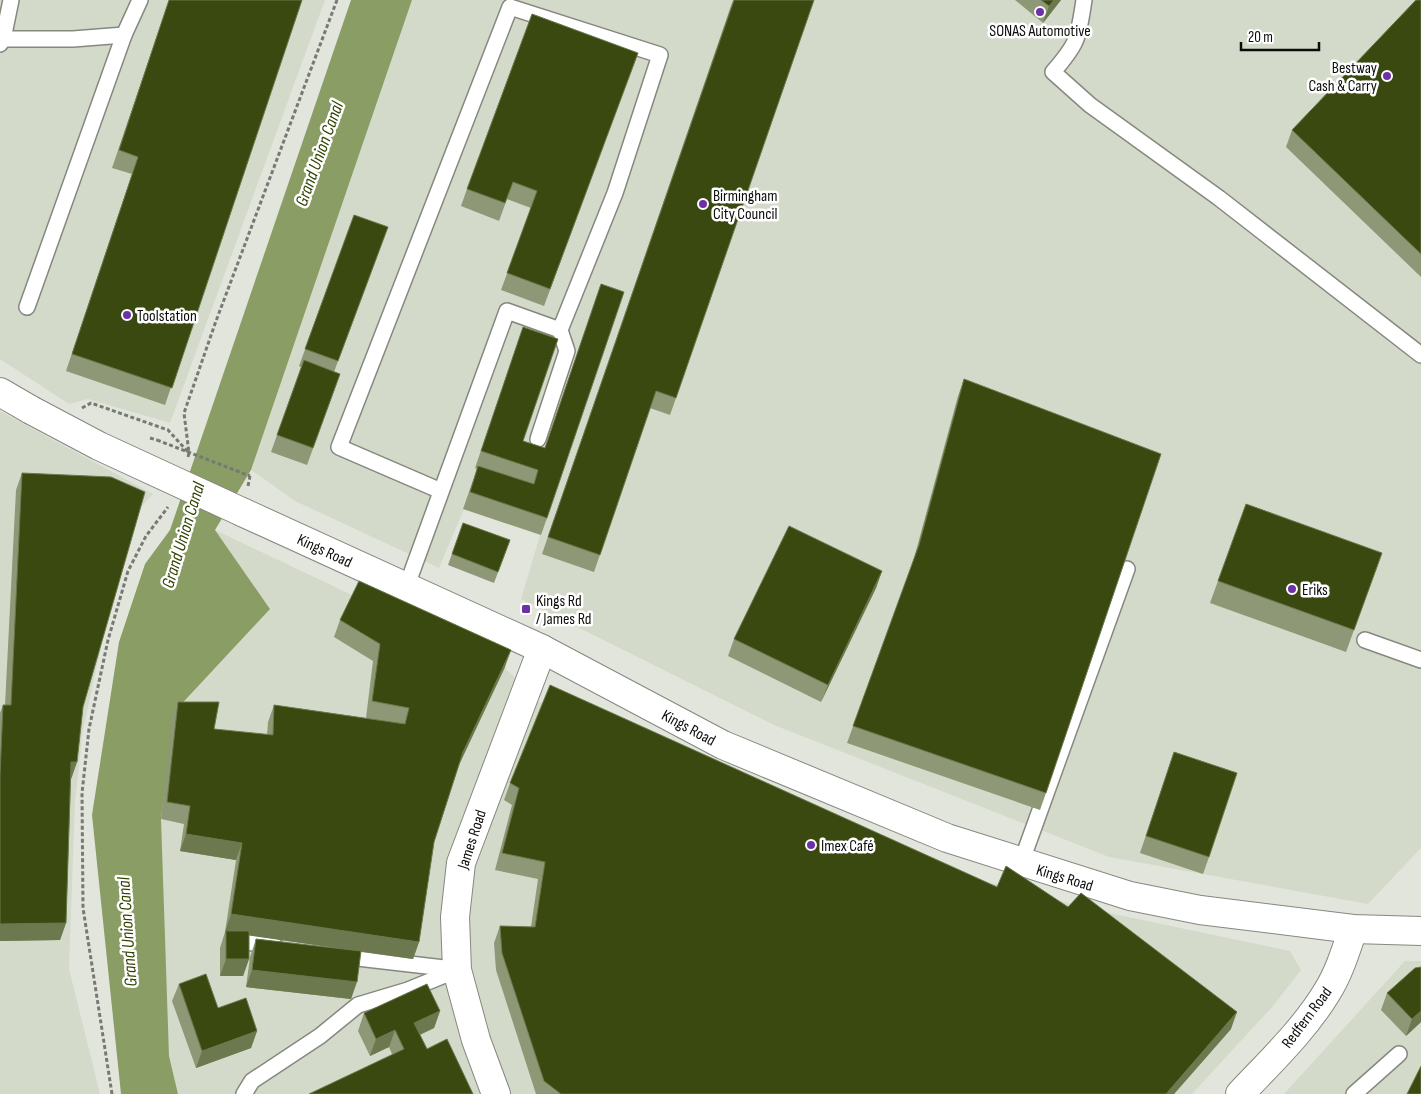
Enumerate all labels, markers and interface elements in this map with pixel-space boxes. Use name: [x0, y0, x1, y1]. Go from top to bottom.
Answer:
marker: SONAS Automotive: [1034, 6, 1046, 18]
scale bar: [1241, 20, 1318, 52]
place label: SONAS Automotive: [989, 22, 1091, 41]
text: 20 m: [1248, 28, 1273, 47]
place label: Bestway Cash & Carry: [1308, 59, 1377, 96]
marker: Bestway Cash & Carry: [1381, 70, 1393, 82]
water label: Grand Union Canal: [291, 98, 348, 209]
place label: Birmingham City Council: [713, 187, 778, 224]
marker: Birmingham City Council: [697, 198, 709, 210]
place label: Toolstation: [137, 307, 197, 326]
marker: Toolstation: [121, 309, 133, 321]
water label: Grand Union Canal: [157, 479, 210, 591]
street label: Kings Road: [294, 530, 355, 572]
place label: Eriks: [1302, 581, 1328, 600]
marker: Eriks: [1286, 583, 1298, 595]
place label: Kings Rd / James Rd: [536, 592, 592, 629]
marker: Kings Rd / James Rd: [520, 603, 532, 615]
street label: Kings Road: [658, 706, 719, 750]
street label: James Road: [454, 807, 491, 872]
place label: Imex Café: [821, 837, 874, 856]
marker: Imex Café: [805, 839, 817, 851]
street label: Kings Road: [1034, 861, 1095, 896]
water label: Grand Union Canal: [113, 876, 142, 987]
street label: Redfern Road: [1278, 984, 1336, 1052]

